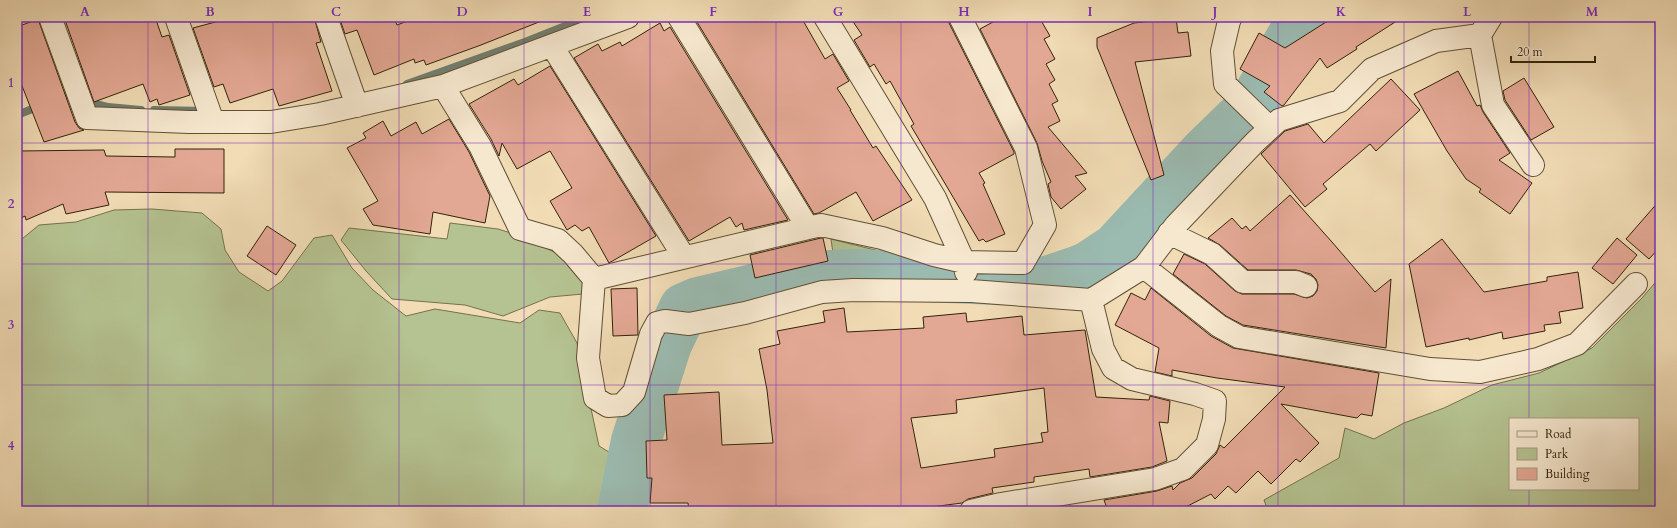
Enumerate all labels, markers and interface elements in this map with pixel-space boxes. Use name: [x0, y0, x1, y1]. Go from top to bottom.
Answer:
text: A: [80, 3, 90, 21]
text: B: [205, 3, 215, 21]
text: C: [331, 3, 341, 21]
text: D: [456, 3, 468, 21]
text: E: [583, 3, 591, 21]
text: F: [709, 3, 717, 21]
text: G: [833, 3, 844, 21]
text: H: [958, 3, 970, 21]
text: I: [1087, 3, 1093, 21]
text: J: [1211, 3, 1218, 21]
text: K: [1336, 3, 1347, 21]
text: L: [1463, 3, 1472, 21]
text: M: [1586, 3, 1599, 21]
scale bar: [1511, 38, 1595, 64]
text: 20 m: [1517, 44, 1544, 60]
text: 1: [8, 74, 14, 92]
text: 2: [8, 195, 15, 213]
text: 3: [8, 316, 15, 334]
legend: [1509, 418, 1639, 490]
text: Road: [1545, 426, 1572, 442]
text: 4: [8, 437, 15, 455]
text: Park: [1545, 446, 1569, 462]
text: Building: [1545, 466, 1590, 482]

